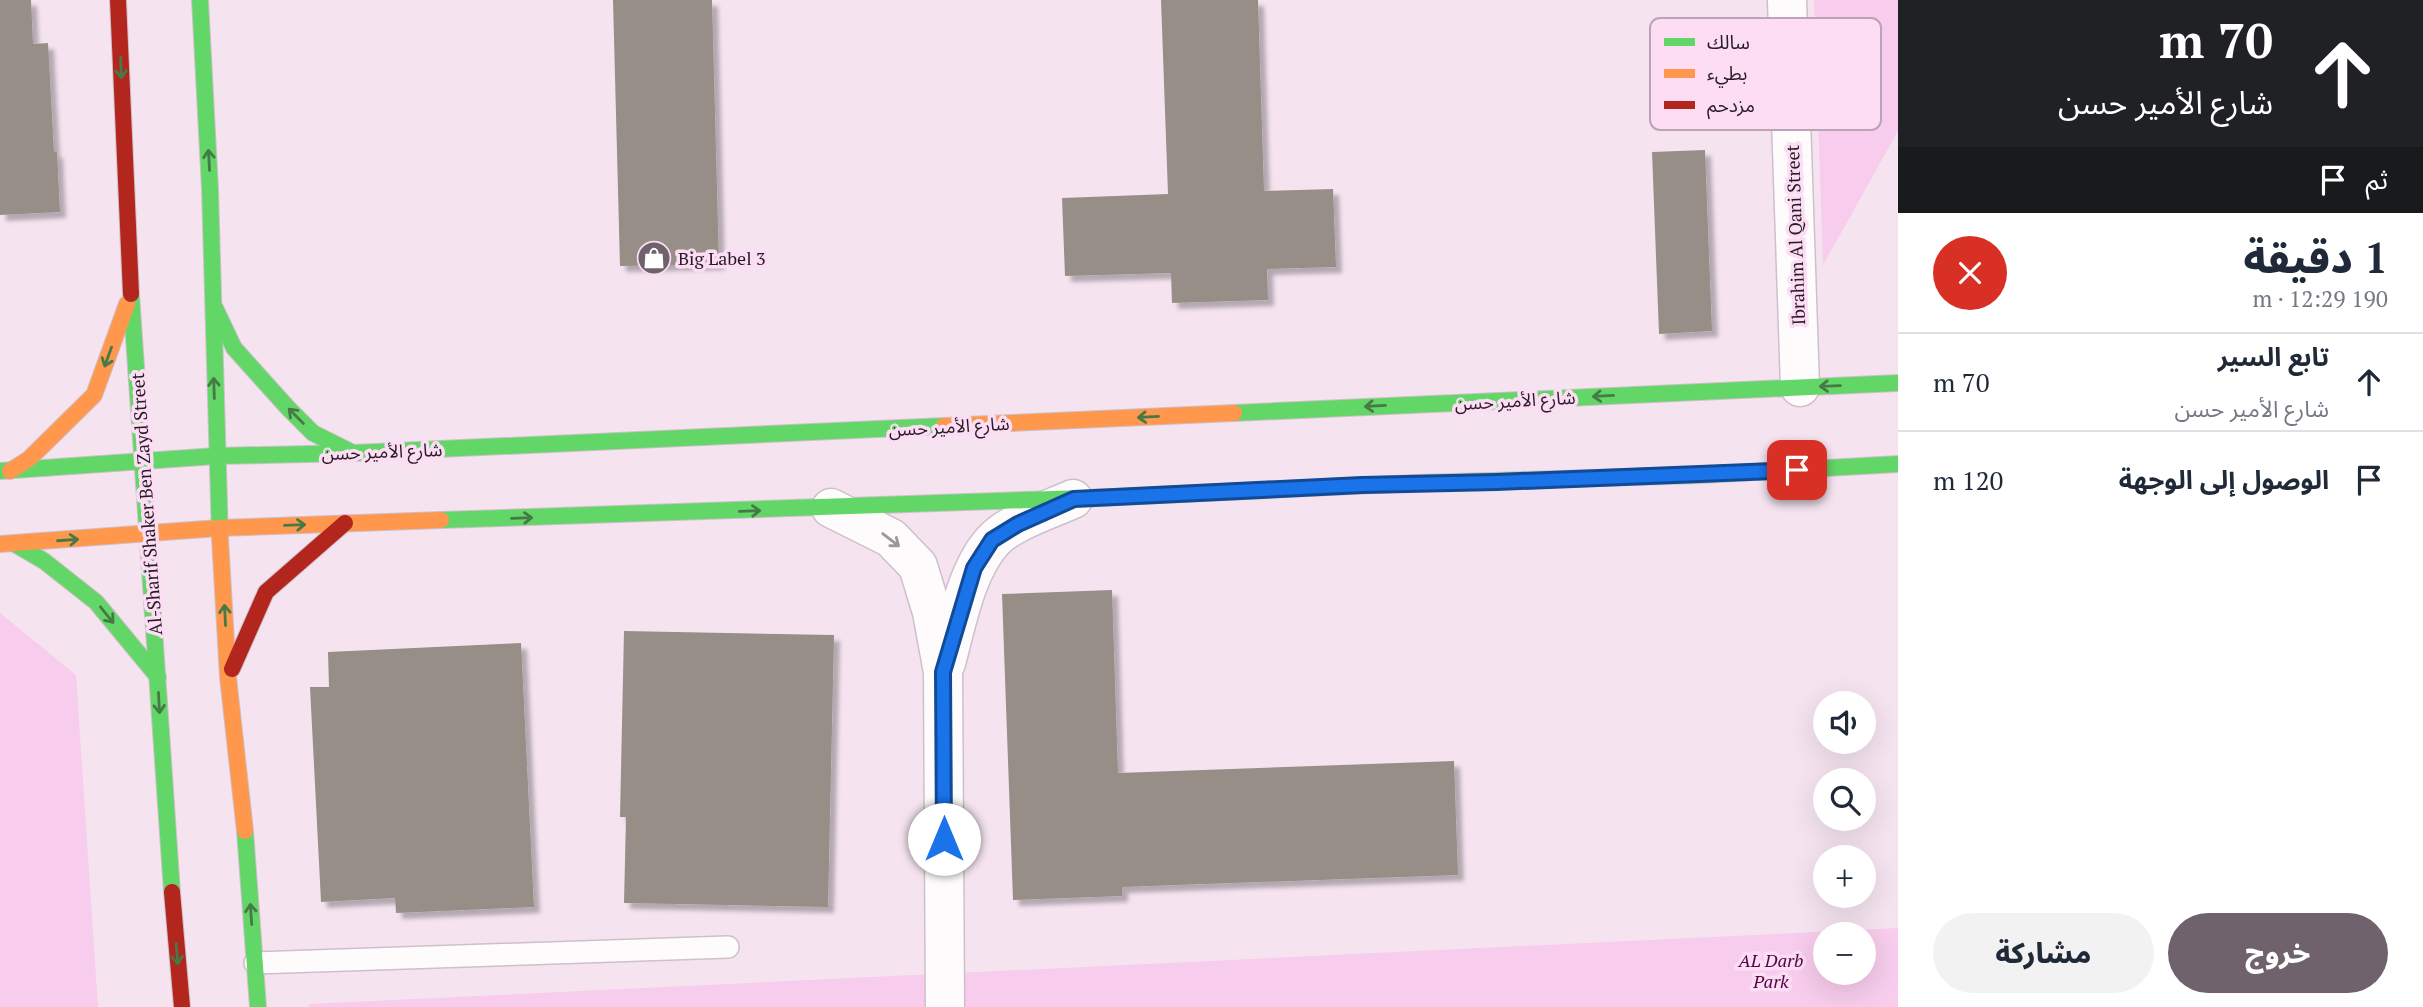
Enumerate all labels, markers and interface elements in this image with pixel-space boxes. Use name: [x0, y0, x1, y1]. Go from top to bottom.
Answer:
text: 70 m: [2159, 7, 2273, 72]
legend: [1650, 18, 1881, 130]
icon: ahead: [2297, 28, 2388, 119]
text: سالك: [1707, 29, 1750, 54]
one-way arrow: [114, 56, 128, 79]
text: بطيء: [1707, 60, 1747, 88]
text: شارع الأمير حسن: [2058, 81, 2273, 123]
text: مزدحم: [1707, 92, 1755, 120]
street label: Ibrahim Al Qani Street: [1780, 144, 1810, 326]
one-way arrow: [202, 149, 215, 172]
icon: arrive: [2314, 161, 2352, 199]
text: ثم: [2366, 162, 2388, 196]
text: 1 دقيقة: [2243, 229, 2388, 285]
button: close: [1933, 236, 2007, 310]
shop icon: Big Label 3: [635, 239, 673, 277]
place label: Big Label 3: [678, 246, 766, 270]
text: 190 m · 12:29: [2253, 283, 2388, 314]
text: تابع السير: [2218, 339, 2329, 373]
one-way arrow: [100, 345, 113, 367]
icon: ahead: [2350, 363, 2388, 401]
text: 70 m: [1933, 365, 1990, 399]
street label: Al-Sharif Shaker Ben Zayd Street: [125, 372, 167, 636]
one-way arrow: [207, 376, 220, 399]
one-way arrow: [1819, 379, 1842, 392]
street label: شارع الأمير حسن: [1454, 385, 1576, 418]
one-way arrow: [1591, 389, 1614, 402]
text: شارع الأمير حسن: [2174, 393, 2329, 424]
one-way arrow: [1364, 400, 1387, 413]
one-way arrow: [288, 408, 305, 425]
one-way arrow: [1137, 410, 1160, 423]
street label: شارع الأمير حسن: [888, 411, 1010, 444]
street label: شارع الأمير حسن: [321, 437, 443, 468]
pin: [1767, 440, 1827, 500]
icon: arrive: [1778, 451, 1816, 489]
icon: arrive: [2350, 461, 2388, 499]
text: الوصول إلى الوجهة: [2119, 462, 2329, 496]
text: 120 m: [1933, 463, 2003, 497]
one-way arrow: [738, 504, 761, 517]
one-way arrow: [511, 512, 534, 525]
one-way arrow: [283, 519, 306, 532]
one-way arrow: [56, 533, 79, 546]
one-way arrow: [881, 533, 899, 548]
one-way arrow: [218, 604, 231, 627]
one-way arrow: [99, 606, 115, 624]
one-way arrow: [153, 691, 166, 714]
map controls: [1813, 691, 1876, 985]
button: sound: [1813, 691, 1876, 754]
button: search: [1813, 768, 1876, 831]
position arrow: [907, 802, 981, 876]
button: +: [1813, 845, 1876, 908]
one-way arrow: [245, 903, 258, 926]
button: مشاركة: [1933, 913, 2154, 993]
button: خروج: [2168, 913, 2388, 993]
button: −: [1813, 922, 1876, 985]
one-way arrow: [171, 942, 184, 965]
park label: AL Darb Park: [1738, 948, 1803, 993]

